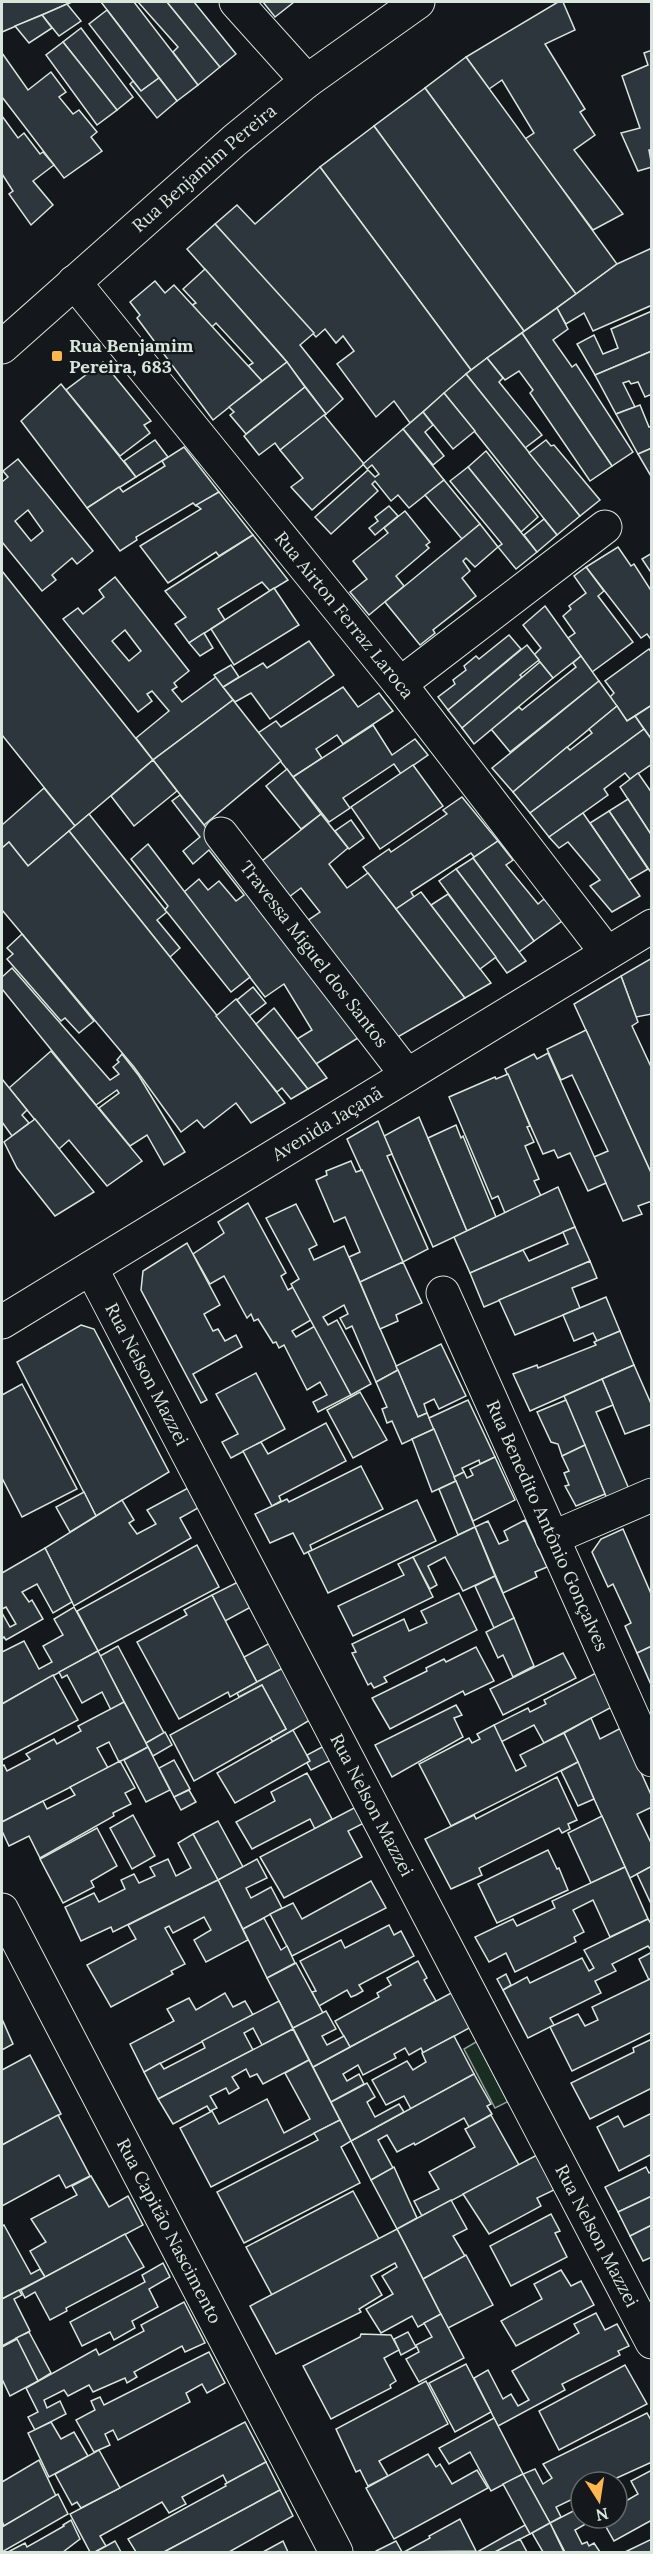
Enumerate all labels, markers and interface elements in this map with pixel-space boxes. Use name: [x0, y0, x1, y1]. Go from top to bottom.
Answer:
street label: Rua Benjamim Pereira: [127, 99, 281, 237]
place label: Rua Benjamim Pereira, 683: [69, 334, 194, 378]
marker: Rua Benjamim Pereira, 683: [50, 349, 64, 363]
street label: Rua Airton Ferraz Laroca: [270, 527, 419, 703]
street label: Travessa Miguel dos Santos: [235, 856, 394, 1052]
street label: Avenida Jaçanã: [267, 1081, 387, 1166]
street label: Rua Nelson Mazzei: [100, 1299, 194, 1449]
street label: Rua Benedito Antônio Gonçalves: [481, 1396, 614, 1655]
street label: Rua Nelson Mazzei: [325, 1730, 419, 1880]
street label: Rua Capitão Nascimento: [112, 2134, 227, 2327]
street label: Rua Nelson Mazzei: [550, 2160, 644, 2311]
north arrow: [569, 2470, 629, 2530]
text: N: [594, 2504, 610, 2526]

